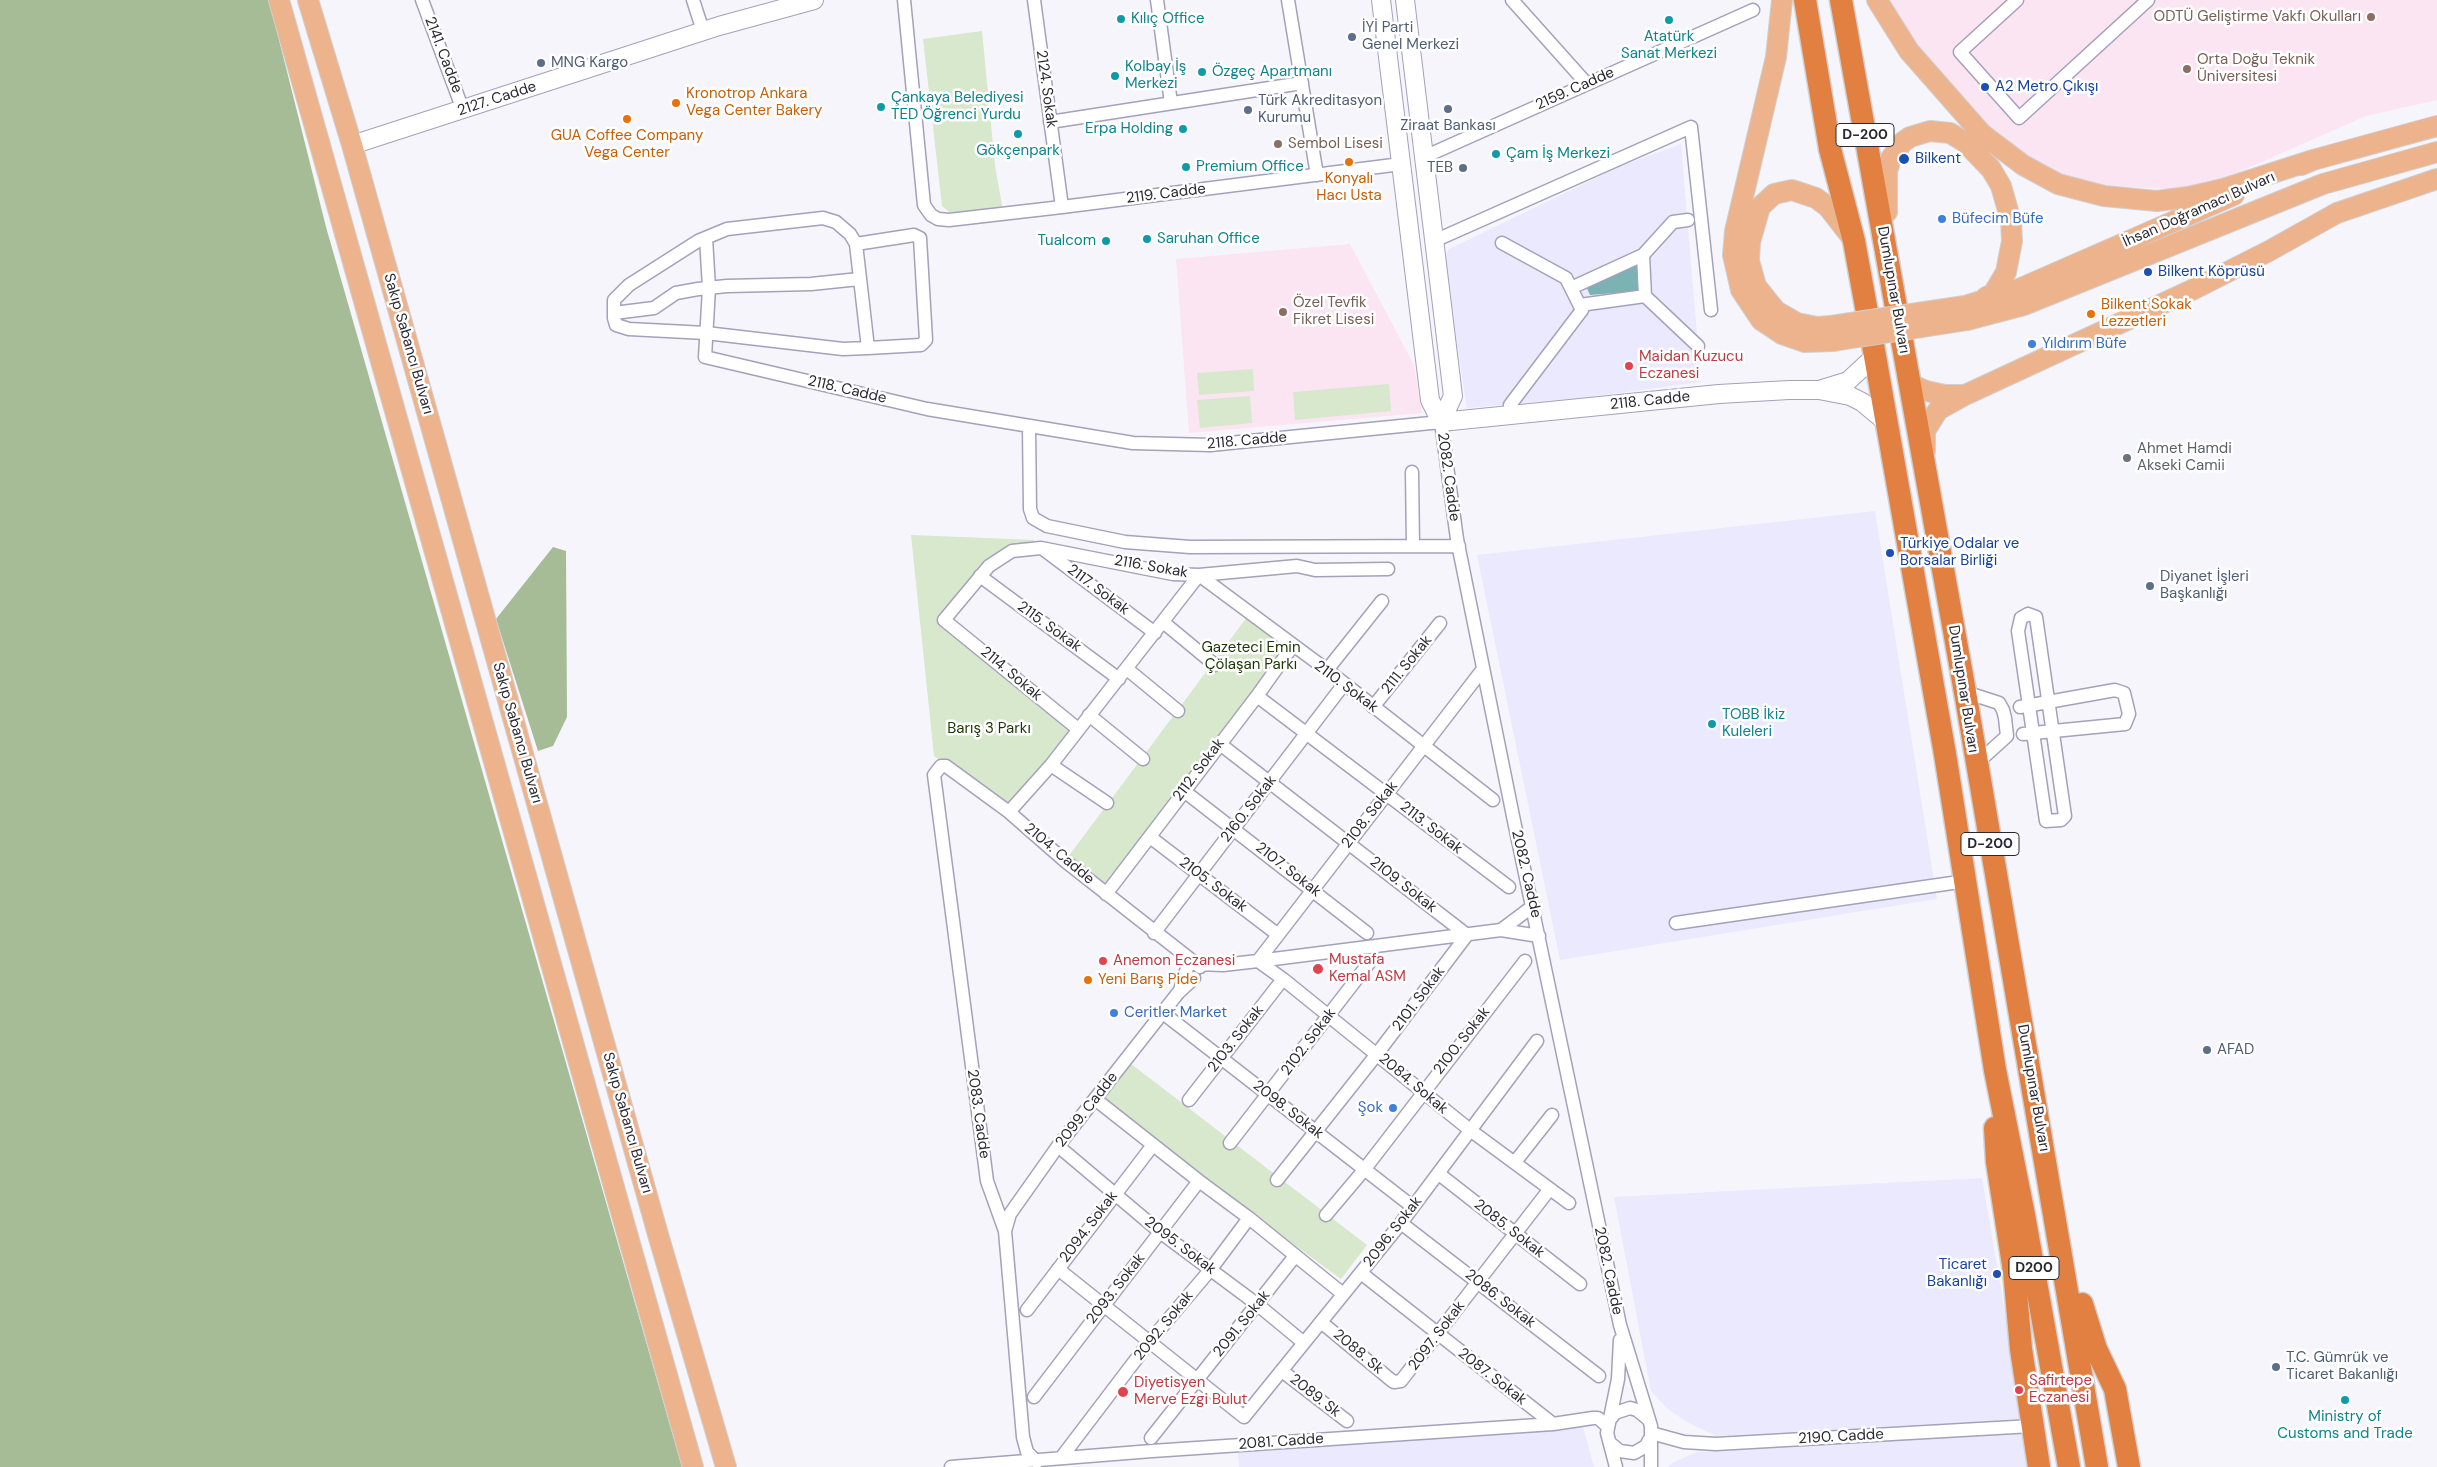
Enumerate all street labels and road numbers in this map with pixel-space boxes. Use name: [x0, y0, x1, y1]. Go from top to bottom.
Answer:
street label: 2141. Cadde: [420, 14, 466, 96]
street label: 2124. Sokak: [1032, 49, 1060, 129]
street label: 2159. Cadde: [1533, 64, 1617, 114]
street label: 2127. Cadde: [455, 78, 539, 120]
road number: D-200: [1836, 124, 1894, 146]
street label: İhsan Doğramacı Bulvarı: [2120, 168, 2278, 252]
street label: 2119. Cadde: [1125, 180, 1207, 208]
street label: Dumlupınar Bulvarı: [1873, 225, 1913, 355]
street label: Sakıp Sabancı Bulvarı: [379, 272, 437, 416]
street label: 2118. Cadde: [806, 372, 888, 408]
street label: 2118. Cadde: [1609, 388, 1691, 414]
street label: 2118. Cadde: [1206, 429, 1288, 453]
street label: 2082. Cadde: [1433, 431, 1463, 523]
street label: 2116. Sokak: [1113, 552, 1189, 582]
street label: 2117. Sokak: [1063, 561, 1133, 619]
street label: 2115. Sokak: [1013, 598, 1085, 656]
street label: Dumlupınar Bulvarı: [1944, 624, 1982, 754]
street label: 2111. Sokak: [1378, 632, 1436, 698]
street label: 2114. Sokak: [977, 643, 1045, 705]
street label: 2110. Sokak: [1310, 657, 1382, 717]
street label: Sakıp Sabancı Bulvarı: [488, 661, 546, 805]
street label: 2112. Sokak: [1169, 735, 1229, 805]
street label: 2160. Sokak: [1217, 772, 1281, 846]
street label: 2108. Sokak: [1338, 778, 1402, 852]
street label: 2113. Sokak: [1396, 798, 1466, 858]
street label: 2104. Cadde: [1020, 820, 1098, 888]
street label: 2082. Cadde: [1507, 828, 1545, 920]
road number: D-200: [1961, 832, 2019, 856]
street label: 2107. Sokak: [1252, 839, 1324, 901]
street label: 2109. Sokak: [1366, 853, 1440, 917]
street label: 2105. Sokak: [1175, 854, 1251, 916]
street label: 2101. Sokak: [1389, 963, 1449, 1035]
street label: 2103. Sokak: [1204, 1002, 1268, 1076]
street label: 2100. Sokak: [1430, 1004, 1494, 1078]
street label: 2102. Sokak: [1278, 1005, 1340, 1079]
street label: Dumlupınar Bulvarı: [2013, 1023, 2053, 1153]
street label: 2084. Sokak: [1375, 1050, 1451, 1118]
street label: Sakıp Sabancı Bulvarı: [598, 1051, 656, 1195]
street label: 2083. Cadde: [963, 1068, 993, 1160]
street label: 2099. Cadde: [1052, 1069, 1122, 1151]
street label: 2098. Sokak: [1249, 1077, 1327, 1143]
street label: 2094. Sokak: [1056, 1188, 1122, 1266]
street label: 2096. Sokak: [1360, 1193, 1426, 1271]
street label: 2085. Sokak: [1470, 1196, 1548, 1262]
street label: 2095. Sokak: [1141, 1213, 1219, 1279]
street label: 2082. Cadde: [1590, 1225, 1626, 1317]
street label: 2093. Sokak: [1083, 1250, 1149, 1328]
road number: D200: [2009, 1256, 2059, 1280]
street label: 2086. Sokak: [1461, 1266, 1539, 1332]
street label: 2091. Sokak: [1210, 1287, 1274, 1361]
street label: 2092. Sokak: [1130, 1288, 1198, 1364]
street label: 2097. Sokak: [1405, 1298, 1469, 1374]
street label: 2088. Sk: [1329, 1326, 1387, 1378]
street label: 2087. Sokak: [1454, 1345, 1530, 1409]
street label: 2089. Sk: [1286, 1371, 1344, 1421]
street label: 2190. Cadde: [1798, 1426, 1884, 1448]
street label: 2081. Cadde: [1238, 1430, 1324, 1454]

